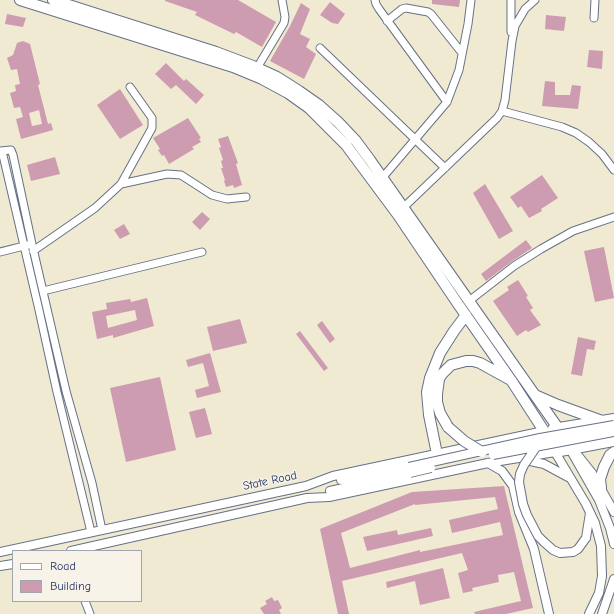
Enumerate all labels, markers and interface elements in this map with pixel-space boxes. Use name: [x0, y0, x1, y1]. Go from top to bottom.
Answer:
street label: State Road: [242, 468, 298, 494]
legend: [12, 550, 142, 602]
text: Road: [50, 559, 76, 573]
text: Building: [50, 579, 91, 593]

